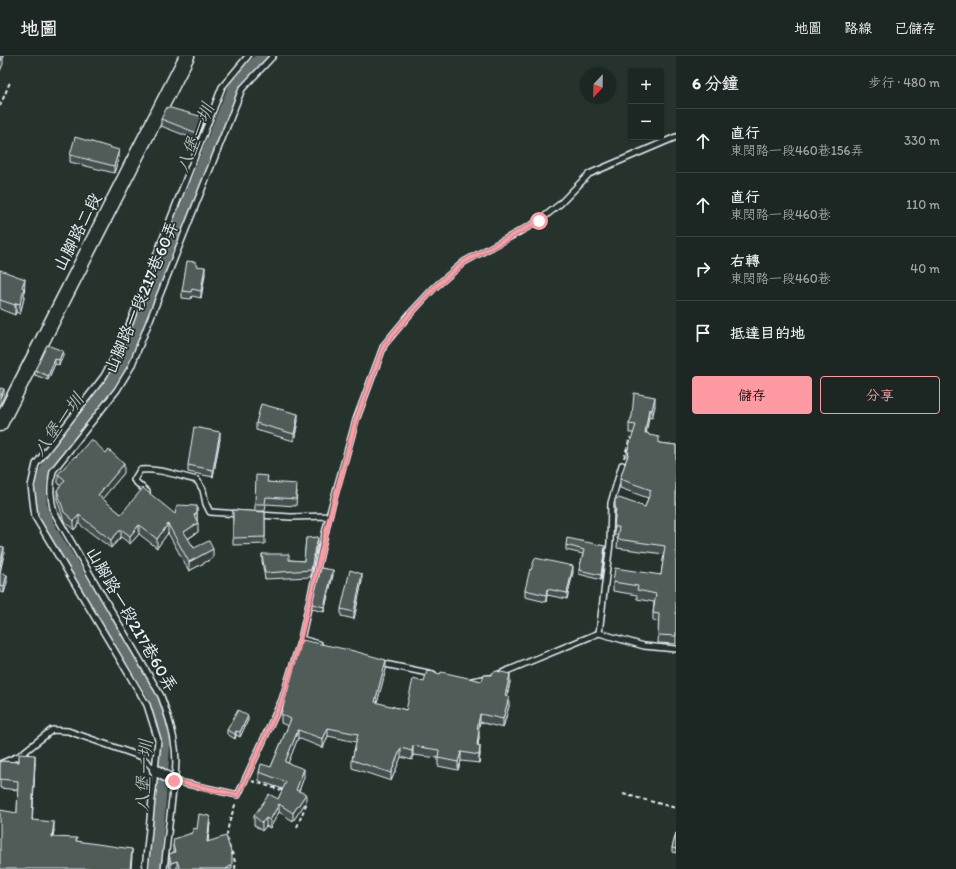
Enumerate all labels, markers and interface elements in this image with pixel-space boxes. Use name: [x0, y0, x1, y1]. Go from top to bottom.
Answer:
text: 地圖: [20, 17, 58, 40]
text: 地圖: [794, 20, 822, 37]
text: 路線: [844, 20, 872, 37]
text: 已儲存: [894, 20, 936, 37]
north arrow: [580, 68, 616, 104]
map controls: [628, 68, 664, 140]
button: +: [628, 68, 664, 104]
text: 6 分鐘: [692, 73, 739, 93]
text: 步行 · 480 m: [868, 75, 940, 90]
water label: 八堡一圳: [171, 99, 219, 175]
button: −: [628, 104, 664, 140]
text: 直行: [730, 124, 760, 142]
icon: ahead: [692, 130, 714, 152]
text: 330 m: [904, 133, 940, 148]
text: 東閔路一段460巷156弄: [730, 143, 863, 158]
text: 直行: [730, 188, 760, 206]
street label: 山腳路二段: [49, 190, 105, 274]
icon: ahead: [692, 194, 714, 216]
text: 110 m: [906, 197, 940, 212]
text: 東閔路一段460巷: [730, 207, 831, 222]
route start: [530, 212, 548, 230]
street label: 山腳路一段217巷60弄: [100, 218, 182, 376]
text: 右轉: [730, 252, 760, 270]
icon: right: [692, 258, 714, 280]
text: 40 m: [910, 261, 940, 276]
text: 東閔路一段460巷: [730, 271, 831, 286]
icon: arrive: [692, 322, 714, 344]
text: 抵達目的地: [730, 324, 805, 342]
button: 儲存: [692, 376, 812, 414]
button: 分享: [820, 376, 940, 414]
water label: 八堡一圳: [28, 388, 89, 461]
street label: 山腳路一段217巷60弄: [82, 543, 182, 695]
water label: 八堡一圳: [131, 737, 157, 813]
route end: [165, 772, 183, 790]

